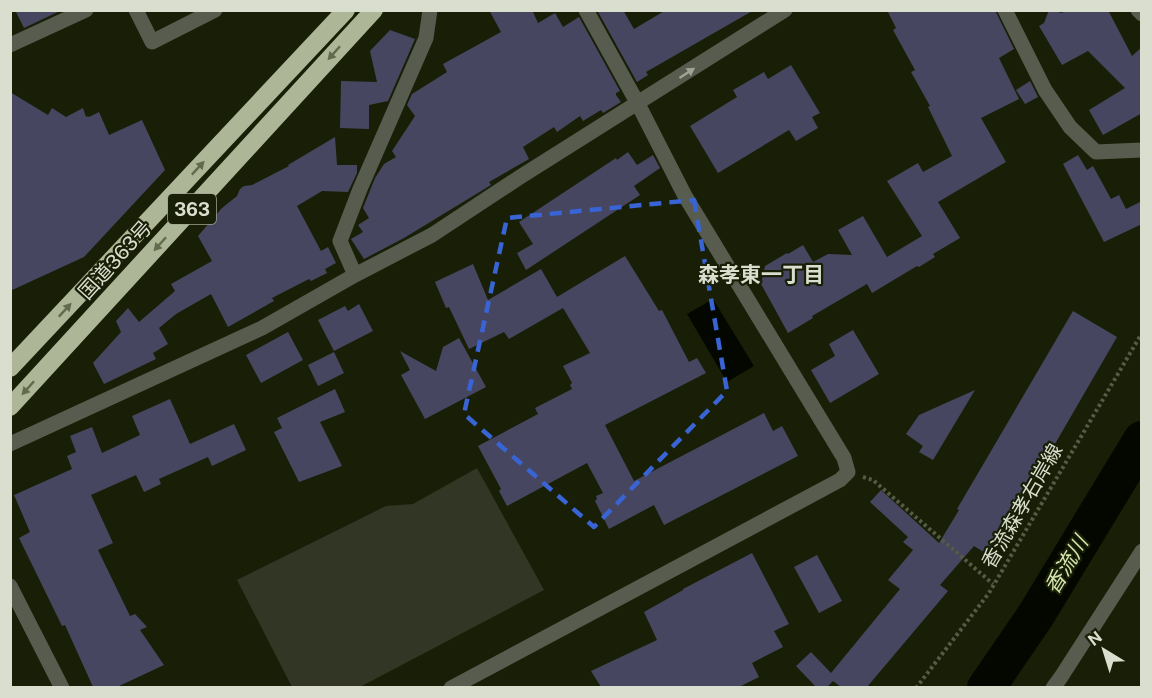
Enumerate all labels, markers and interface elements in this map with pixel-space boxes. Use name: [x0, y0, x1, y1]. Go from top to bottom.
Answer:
one-way arrow: [327, 46, 341, 61]
one-way arrow: [679, 68, 695, 79]
one-way arrow: [191, 161, 205, 176]
road number: 363: [168, 194, 216, 224]
street label: 国道363号: [73, 216, 157, 304]
one-way arrow: [154, 236, 167, 251]
district label: 森孝東一丁目: [698, 262, 824, 287]
one-way arrow: [58, 303, 72, 318]
one-way arrow: [21, 380, 35, 395]
street label: 香流森孝右岸線: [977, 439, 1067, 573]
water label: 香流川: [1039, 530, 1094, 598]
north arrow: [1074, 620, 1134, 680]
text: N: [1084, 627, 1106, 650]

